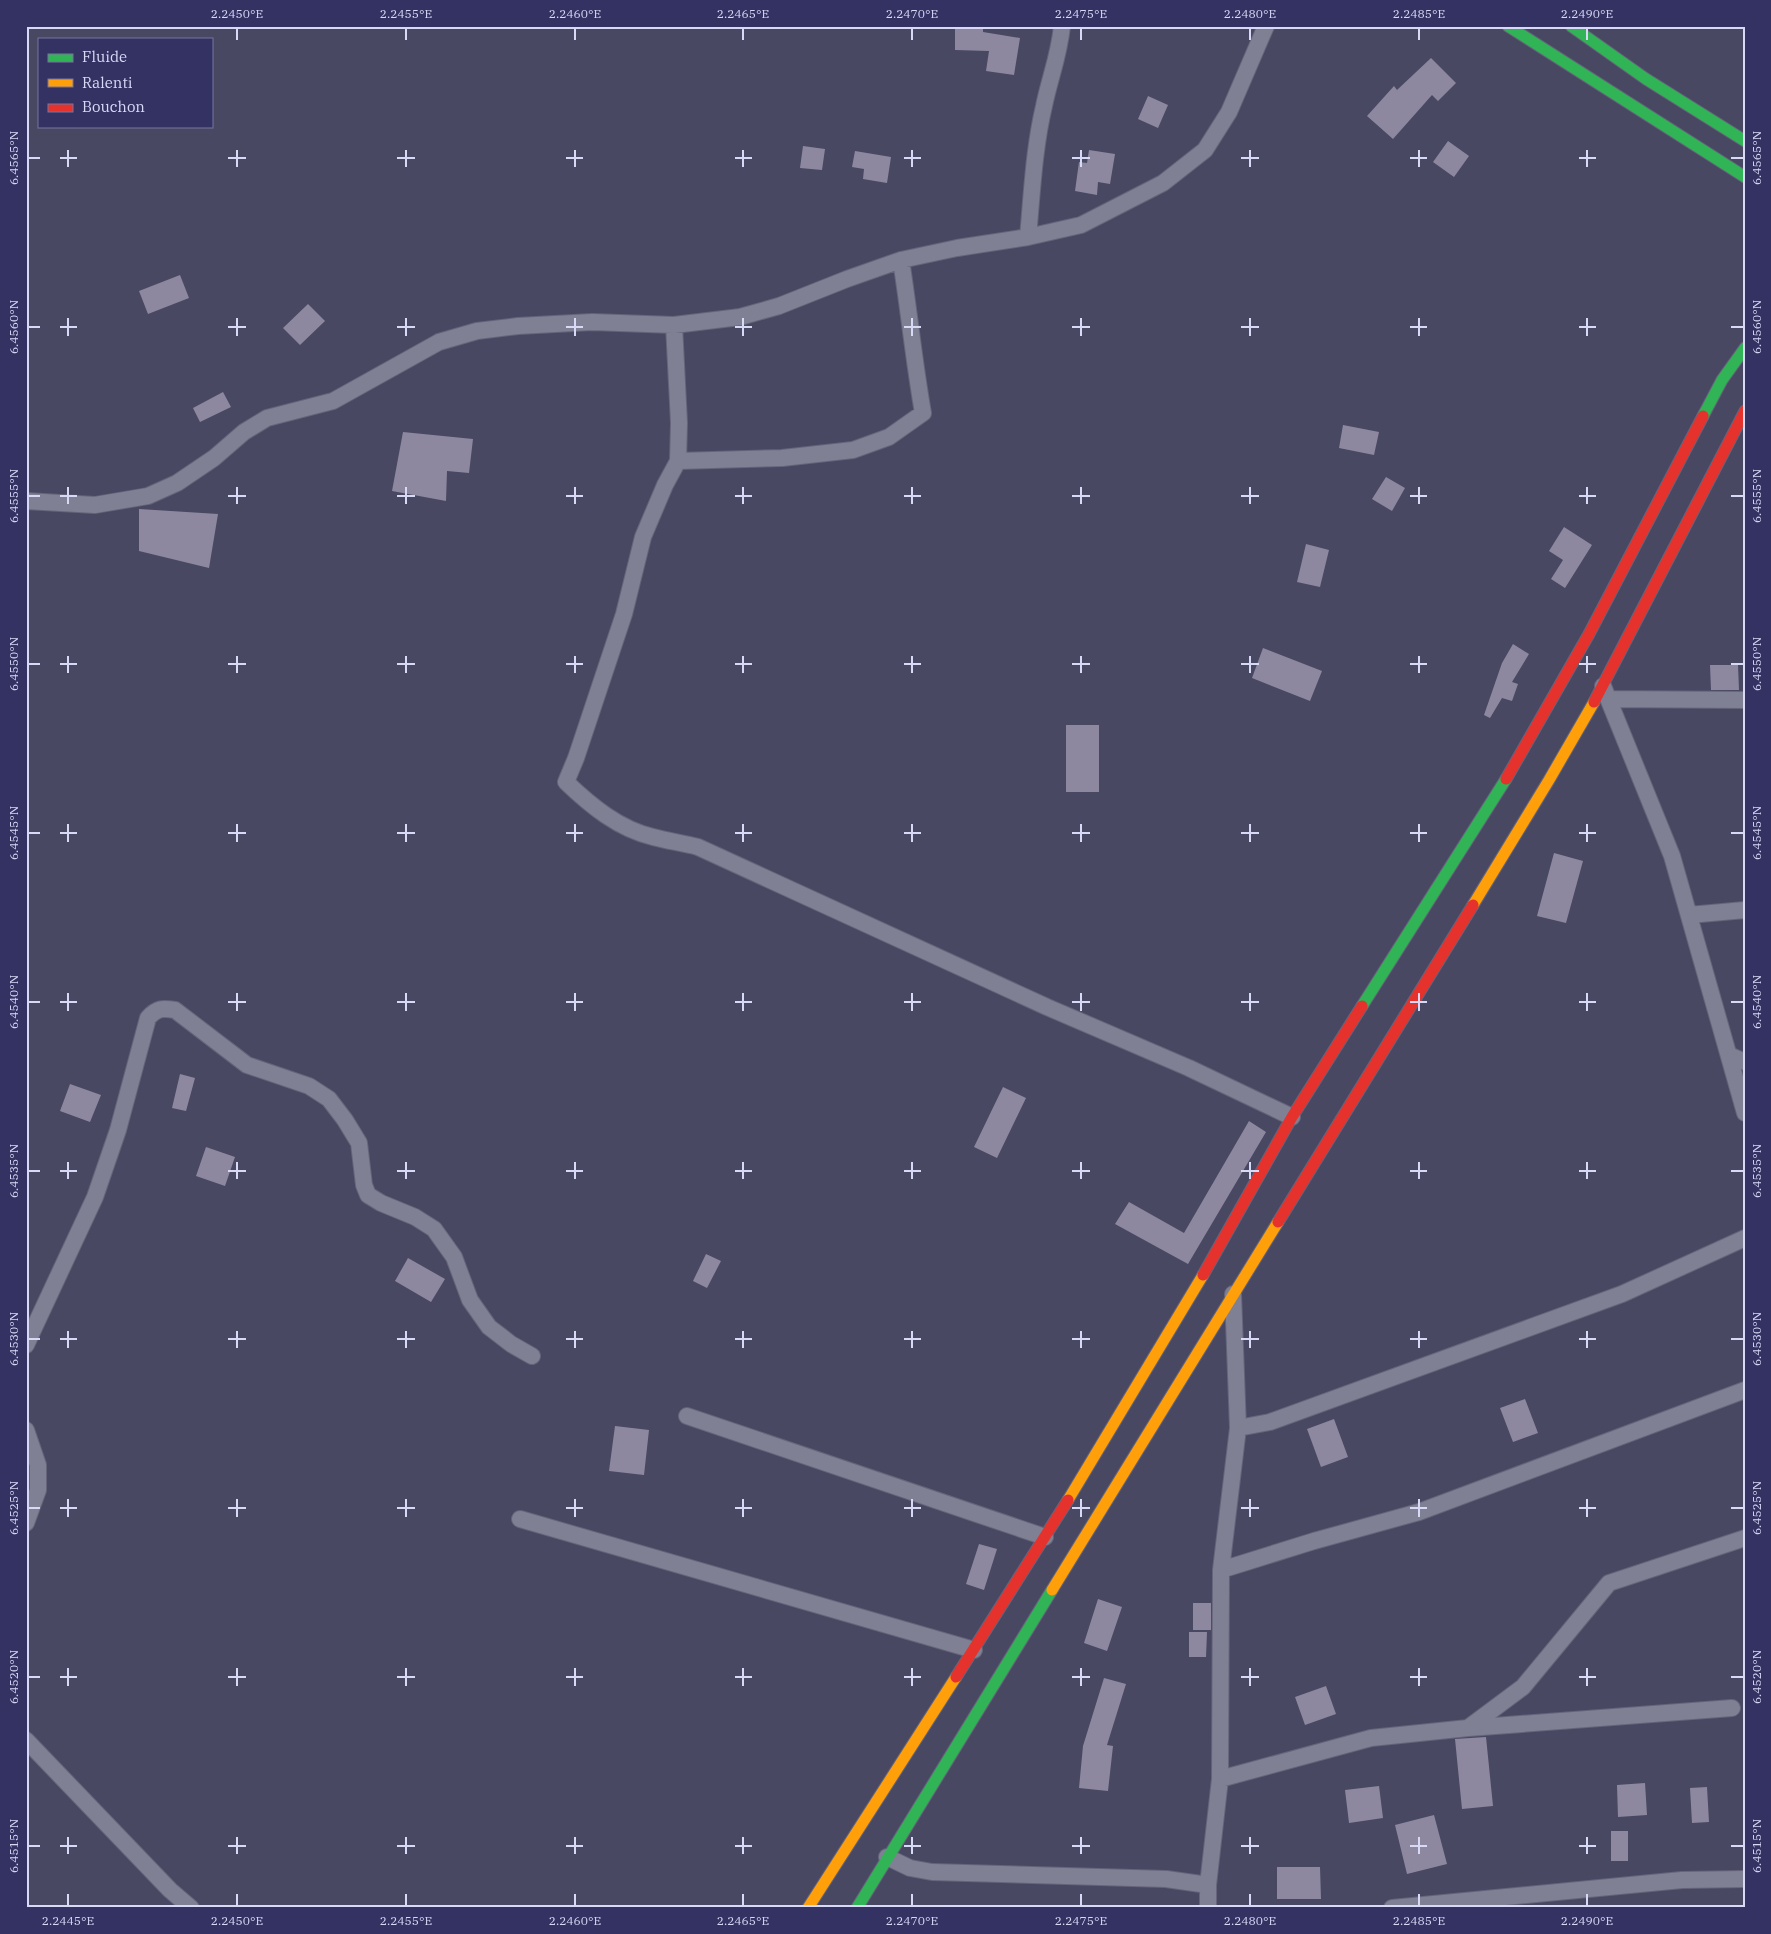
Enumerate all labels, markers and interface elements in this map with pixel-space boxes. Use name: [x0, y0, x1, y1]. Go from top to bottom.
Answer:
text: 2.2450°E: [211, 6, 263, 21]
text: 2.2455°E: [380, 6, 432, 21]
text: 2.2460°E: [549, 6, 601, 21]
text: 2.2465°E: [717, 6, 769, 21]
text: 2.2470°E: [886, 6, 938, 21]
text: 2.2475°E: [1055, 6, 1107, 21]
text: 2.2480°E: [1224, 6, 1276, 21]
text: 2.2485°E: [1393, 6, 1445, 21]
text: 2.2490°E: [1561, 6, 1613, 21]
legend: [38, 38, 212, 128]
text: Fluide: [82, 47, 127, 66]
text: Ralenti: [82, 73, 133, 92]
text: Bouchon: [82, 97, 145, 116]
text: 6.4565°N: [6, 131, 21, 185]
text: 6.4565°N: [1749, 131, 1764, 185]
text: 6.4560°N: [6, 300, 21, 354]
text: 6.4560°N: [1749, 300, 1764, 354]
text: 6.4555°N: [6, 469, 21, 523]
text: 6.4555°N: [1749, 469, 1764, 523]
text: 6.4550°N: [6, 637, 21, 691]
text: 6.4550°N: [1749, 637, 1764, 691]
text: 6.4545°N: [6, 806, 21, 860]
text: 6.4545°N: [1749, 806, 1764, 860]
text: 6.4540°N: [6, 975, 21, 1029]
text: 6.4540°N: [1749, 975, 1764, 1029]
text: 6.4535°N: [6, 1144, 21, 1198]
text: 6.4535°N: [1749, 1144, 1764, 1198]
text: 6.4530°N: [6, 1312, 21, 1366]
text: 6.4530°N: [1749, 1312, 1764, 1366]
text: 6.4525°N: [6, 1481, 21, 1535]
text: 6.4525°N: [1749, 1481, 1764, 1535]
text: 6.4520°N: [6, 1650, 21, 1704]
text: 6.4520°N: [1749, 1650, 1764, 1704]
text: 6.4515°N: [6, 1819, 21, 1873]
text: 6.4515°N: [1749, 1819, 1764, 1873]
text: 2.2445°E: [42, 1913, 94, 1928]
text: 2.2450°E: [211, 1913, 263, 1928]
text: 2.2455°E: [380, 1913, 432, 1928]
text: 2.2460°E: [549, 1913, 601, 1928]
text: 2.2465°E: [717, 1913, 769, 1928]
text: 2.2470°E: [886, 1913, 938, 1928]
text: 2.2475°E: [1055, 1913, 1107, 1928]
text: 2.2480°E: [1224, 1913, 1276, 1928]
text: 2.2485°E: [1393, 1913, 1445, 1928]
text: 2.2490°E: [1561, 1913, 1613, 1928]

